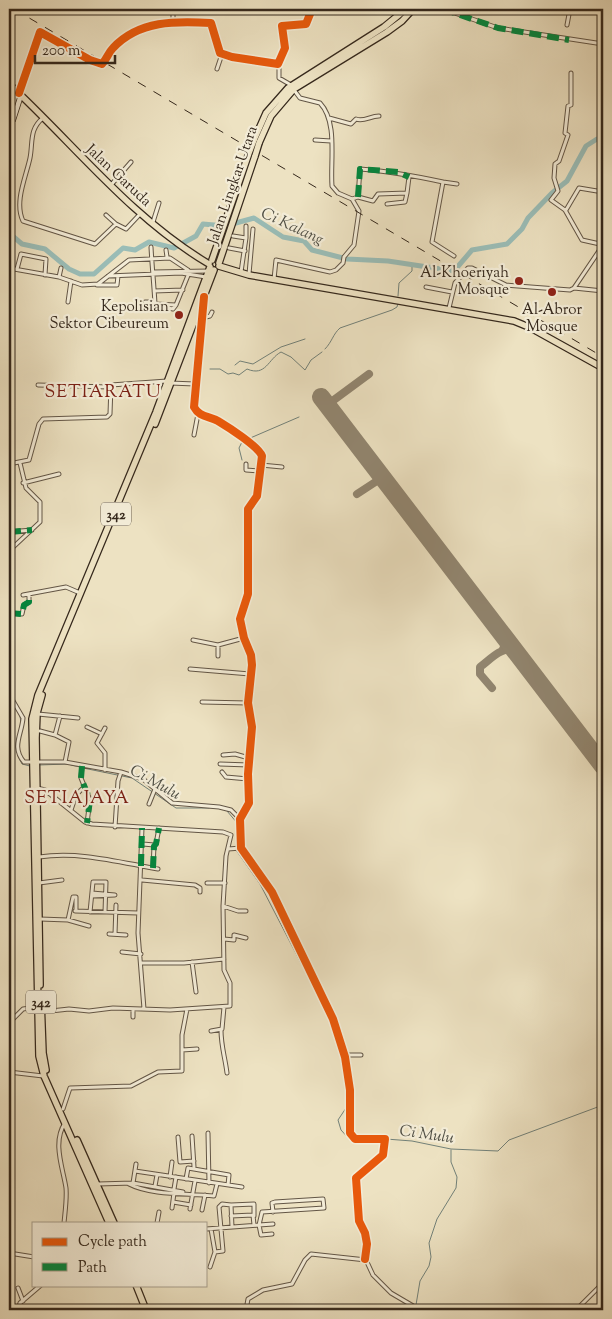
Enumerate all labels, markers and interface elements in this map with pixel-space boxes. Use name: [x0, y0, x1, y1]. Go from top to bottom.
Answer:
scale bar: [35, 32, 115, 64]
text: 200 m: [42, 41, 81, 62]
street label: Jalan Lingkar Utara: [203, 123, 264, 249]
street label: Jalan Garuda: [80, 139, 156, 212]
water label: Ci Kalang: [257, 203, 327, 252]
place label: Al-Khoeriyah Mosque: [420, 263, 509, 301]
marker: Al-Khoeriyah Mosque: [513, 275, 525, 287]
marker: Al-Abror Mosque: [546, 286, 558, 298]
place label: Kepolisian Sektor Cibeureum: [49, 297, 170, 335]
place label: Al-Abror Mosque: [522, 300, 583, 338]
marker: Kepolisian Sektor Cibeureum: [173, 309, 185, 321]
district label: SETIARATU: [44, 380, 162, 406]
road number: 342: [101, 502, 131, 526]
water label: Ci Mulu: [125, 760, 185, 807]
district label: SETIAJAYA: [24, 786, 130, 812]
road number: 342: [26, 990, 56, 1014]
water label: Ci Mulu: [398, 1120, 456, 1151]
legend: [32, 1222, 208, 1286]
text: Cycle path: [78, 1232, 147, 1253]
text: Path: [78, 1258, 107, 1279]

